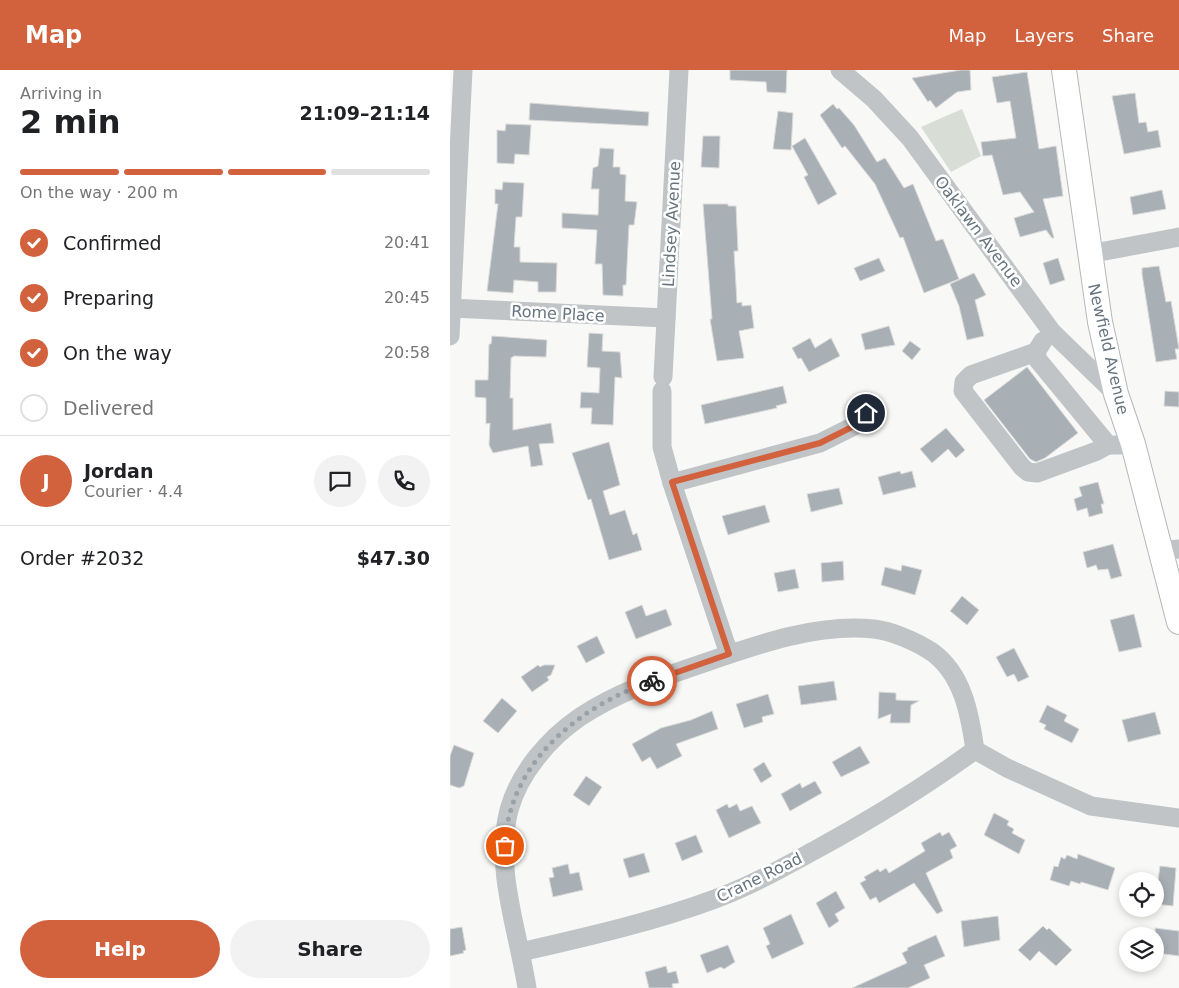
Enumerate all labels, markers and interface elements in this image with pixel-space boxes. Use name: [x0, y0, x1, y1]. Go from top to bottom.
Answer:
text: Map: [25, 21, 82, 49]
text: Map: [948, 25, 986, 46]
text: Layers: [1014, 25, 1074, 46]
text: Share: [1102, 25, 1154, 46]
text: Arriving in: [20, 84, 102, 103]
text: 21:09–21:14: [300, 102, 430, 124]
text: 2 min: [20, 103, 121, 141]
street label: Lindsey Avenue: [659, 161, 684, 287]
street label: Oaklawn Avenue: [931, 172, 1026, 290]
text: On the way · 200 m: [20, 183, 178, 202]
icon: check: [20, 229, 48, 257]
text: Confirmed: [63, 232, 162, 254]
text: 20:41: [384, 233, 430, 252]
street label: Newfield Avenue: [1084, 282, 1133, 417]
icon: check: [20, 284, 48, 312]
text: Preparing: [63, 287, 154, 309]
text: 20:45: [384, 288, 430, 307]
street label: Rome Place: [511, 302, 605, 325]
icon: check: [20, 339, 48, 367]
text: On the way: [63, 342, 172, 364]
text: 20:58: [384, 343, 430, 362]
pin: [845, 392, 887, 434]
text: Delivered: [63, 397, 154, 419]
icon: home: [852, 399, 880, 427]
button: chat: [314, 455, 366, 507]
button: phone: [378, 455, 430, 507]
text: Jordan: [84, 460, 153, 482]
text: J: [42, 470, 50, 492]
text: Courier · 4.4: [84, 482, 183, 501]
text: Order #2032: [20, 547, 144, 569]
text: $47.30: [357, 547, 430, 569]
courier: [627, 656, 677, 706]
icon: bike: [638, 667, 666, 695]
pin: [484, 825, 526, 867]
icon: bag: [491, 832, 519, 860]
street label: Crane Road: [713, 849, 805, 906]
map controls: [1119, 872, 1164, 972]
button: locate: [1119, 872, 1164, 917]
button: Help: [20, 920, 220, 978]
button: Share: [230, 920, 430, 978]
button: layers: [1119, 927, 1164, 972]

